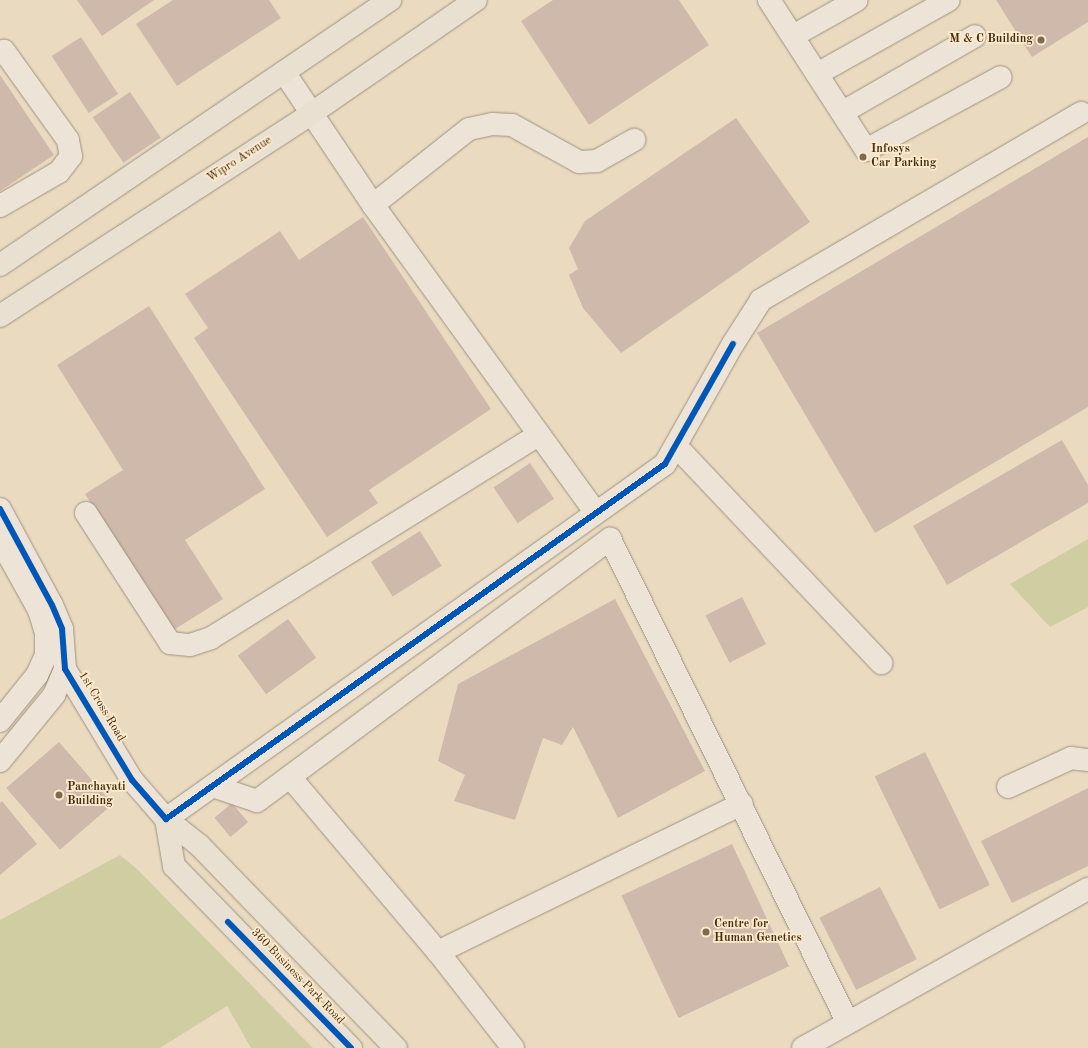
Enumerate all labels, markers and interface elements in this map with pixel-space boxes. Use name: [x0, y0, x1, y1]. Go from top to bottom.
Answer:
place label: M & C Building: [949, 33, 1033, 47]
marker: M & C Building: [1036, 35, 1046, 45]
street label: Wipro Avenue: [205, 134, 275, 186]
place label: Infosys Car Parking: [871, 143, 936, 171]
marker: Infosys Car Parking: [858, 152, 868, 162]
street label: 1st Cross Road: [74, 669, 128, 745]
place label: Panchayati Building: [67, 781, 126, 809]
marker: Panchayati Building: [54, 790, 64, 800]
place label: Centre for Human Genetics: [714, 918, 802, 946]
street label: 360 Business Park Road: [247, 926, 347, 1028]
marker: Centre for Human Genetics: [701, 927, 711, 937]

